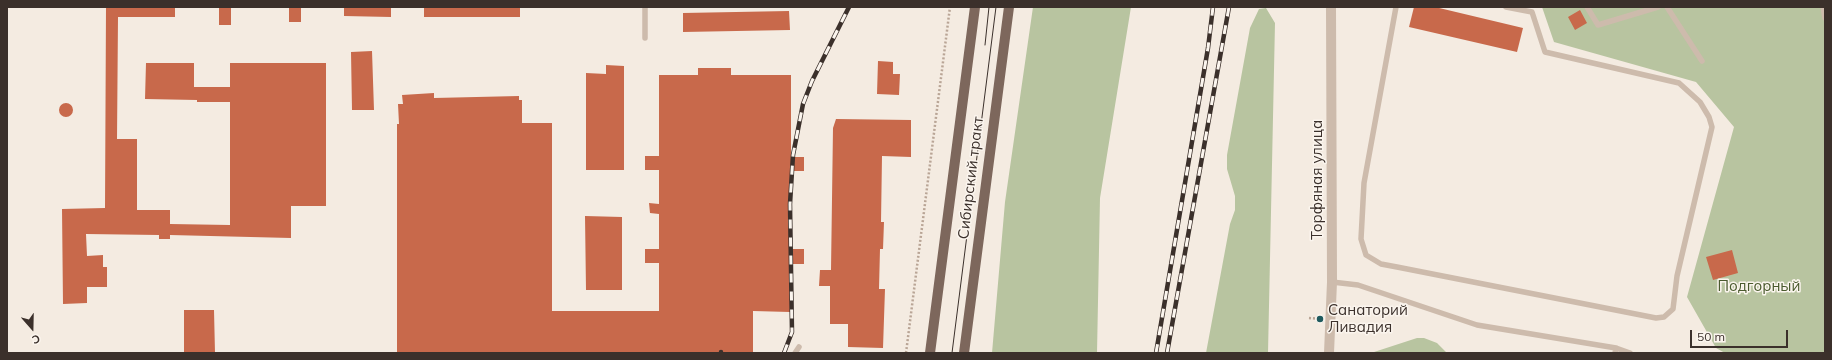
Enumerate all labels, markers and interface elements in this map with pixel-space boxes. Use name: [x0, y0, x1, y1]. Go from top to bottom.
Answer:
street label: Сибирский тракт: [955, 116, 987, 240]
street label: Торфяная улица: [1308, 120, 1326, 240]
park label: Подгорный: [1718, 277, 1800, 295]
place label: Санаторий Ливадия: [1328, 301, 1408, 336]
north arrow: [12, 308, 52, 348]
marker: Санаторий Ливадия: [1315, 314, 1325, 324]
scale bar: [1692, 322, 1790, 348]
text: 50 m: [1697, 329, 1725, 344]
text: С: [30, 331, 42, 347]

